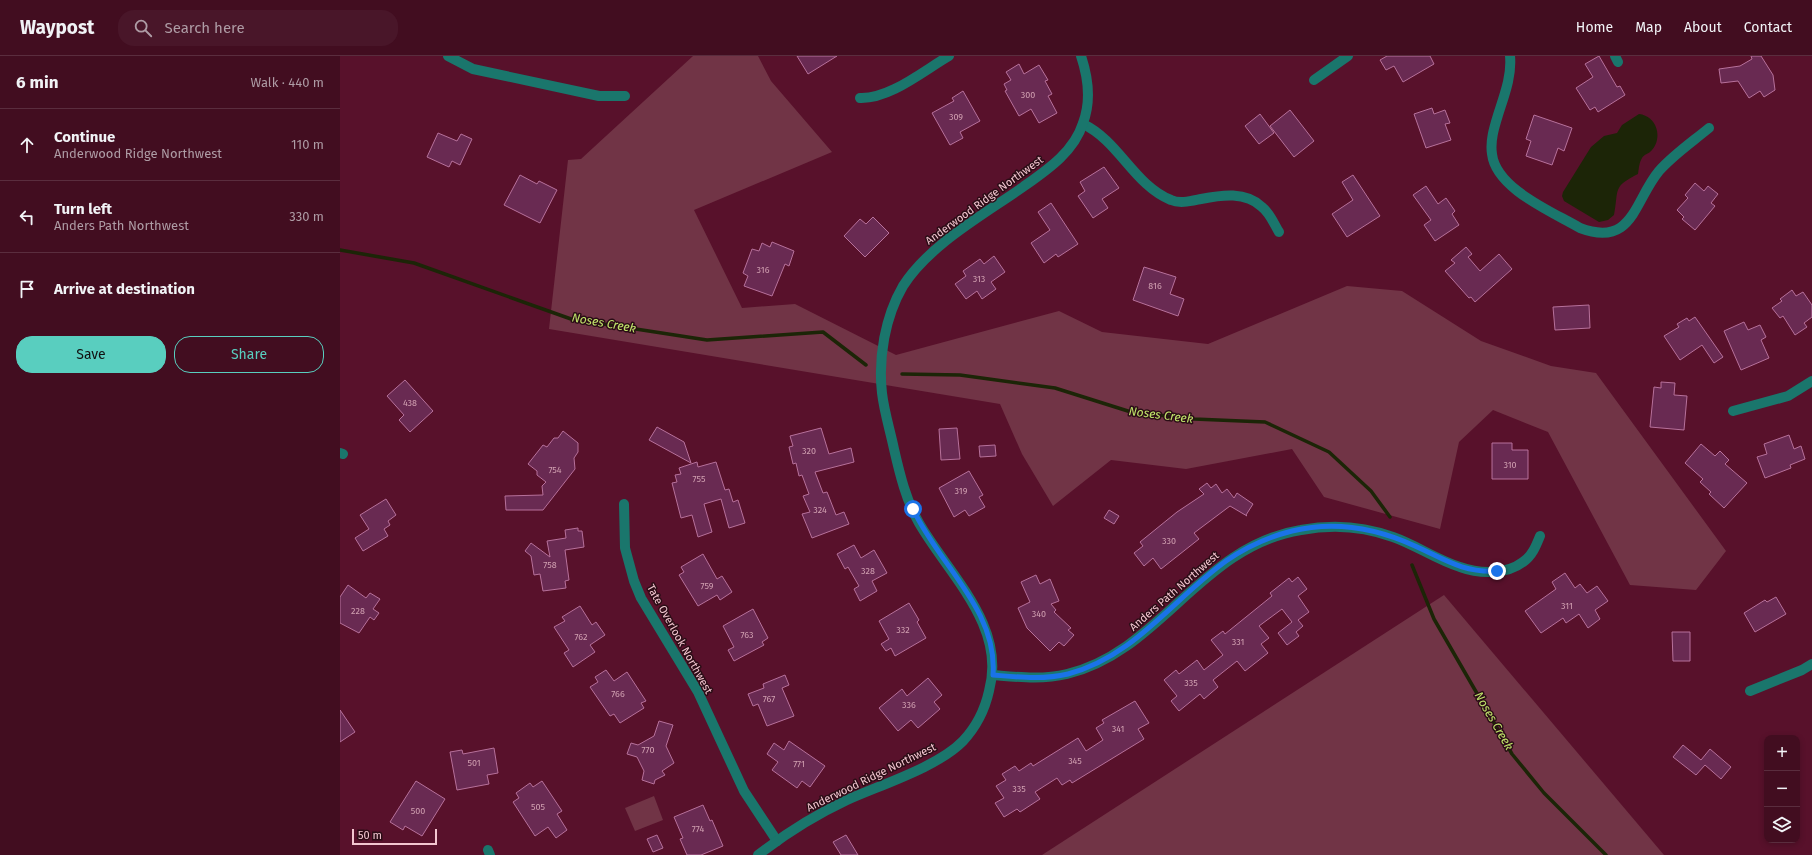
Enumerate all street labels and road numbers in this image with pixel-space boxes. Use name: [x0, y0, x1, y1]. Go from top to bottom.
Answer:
street label: Anderwood Ridge Northwest: [923, 153, 1046, 247]
street label: Anders Path Northwest: [1127, 549, 1222, 634]
street label: Tate Overlook Northwest: [644, 582, 715, 696]
street label: Anderwood Ridge Northwest: [804, 740, 938, 814]

